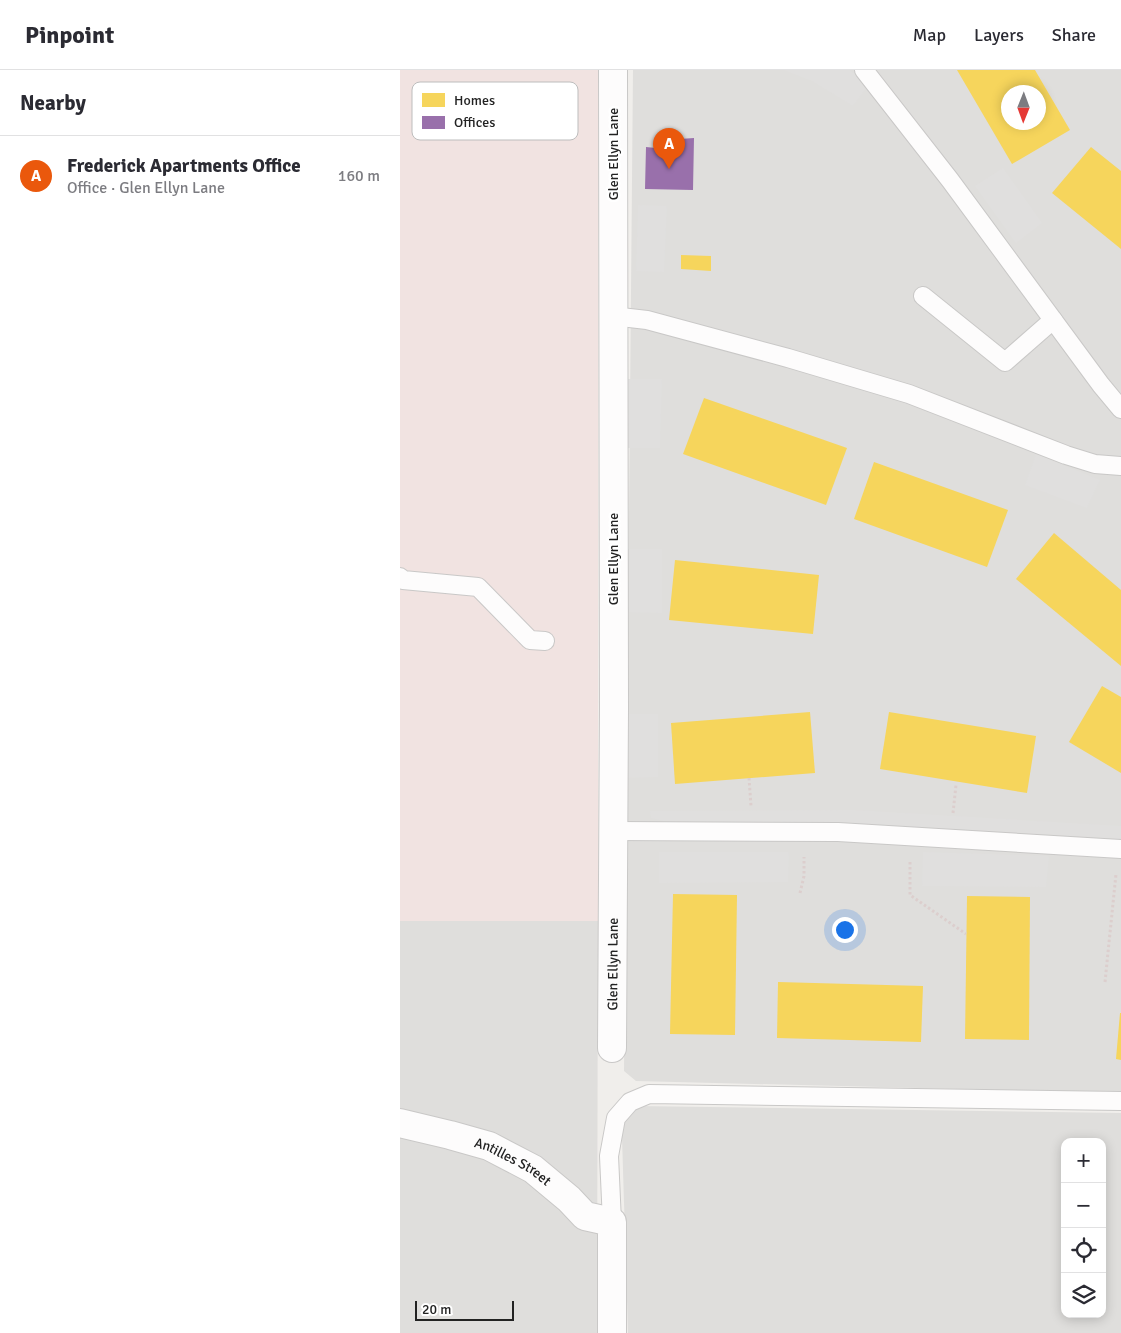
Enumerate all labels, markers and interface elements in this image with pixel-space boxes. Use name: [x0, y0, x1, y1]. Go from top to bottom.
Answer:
text: Pinpoint: [25, 20, 114, 50]
text: Map: [913, 24, 946, 46]
text: Layers: [974, 24, 1024, 46]
text: Share: [1052, 24, 1096, 46]
legend: [412, 82, 578, 140]
north arrow: [1001, 85, 1046, 130]
text: Nearby: [20, 90, 86, 116]
text: Homes: [454, 92, 495, 109]
street label: Glen Ellyn Lane: [605, 108, 622, 200]
text: Offices: [454, 114, 495, 131]
pin: A: [653, 128, 685, 169]
text: Frederick Apartments Office: [67, 154, 301, 178]
text: A: [31, 166, 41, 186]
text: 160 m: [338, 166, 380, 186]
text: Office · Glen Ellyn Lane: [67, 178, 225, 198]
street label: Glen Ellyn Lane: [605, 513, 622, 605]
your location: [832, 917, 858, 943]
street label: Glen Ellyn Lane: [604, 918, 621, 1010]
street label: Antilles Street: [472, 1134, 555, 1189]
map controls: [1061, 1138, 1106, 1318]
button: +: [1061, 1138, 1106, 1183]
button: −: [1061, 1183, 1106, 1228]
button: locate: [1061, 1228, 1106, 1273]
button: layers: [1061, 1273, 1106, 1318]
scale bar: [415, 1298, 514, 1321]
text: 20 m: [422, 1301, 451, 1318]

